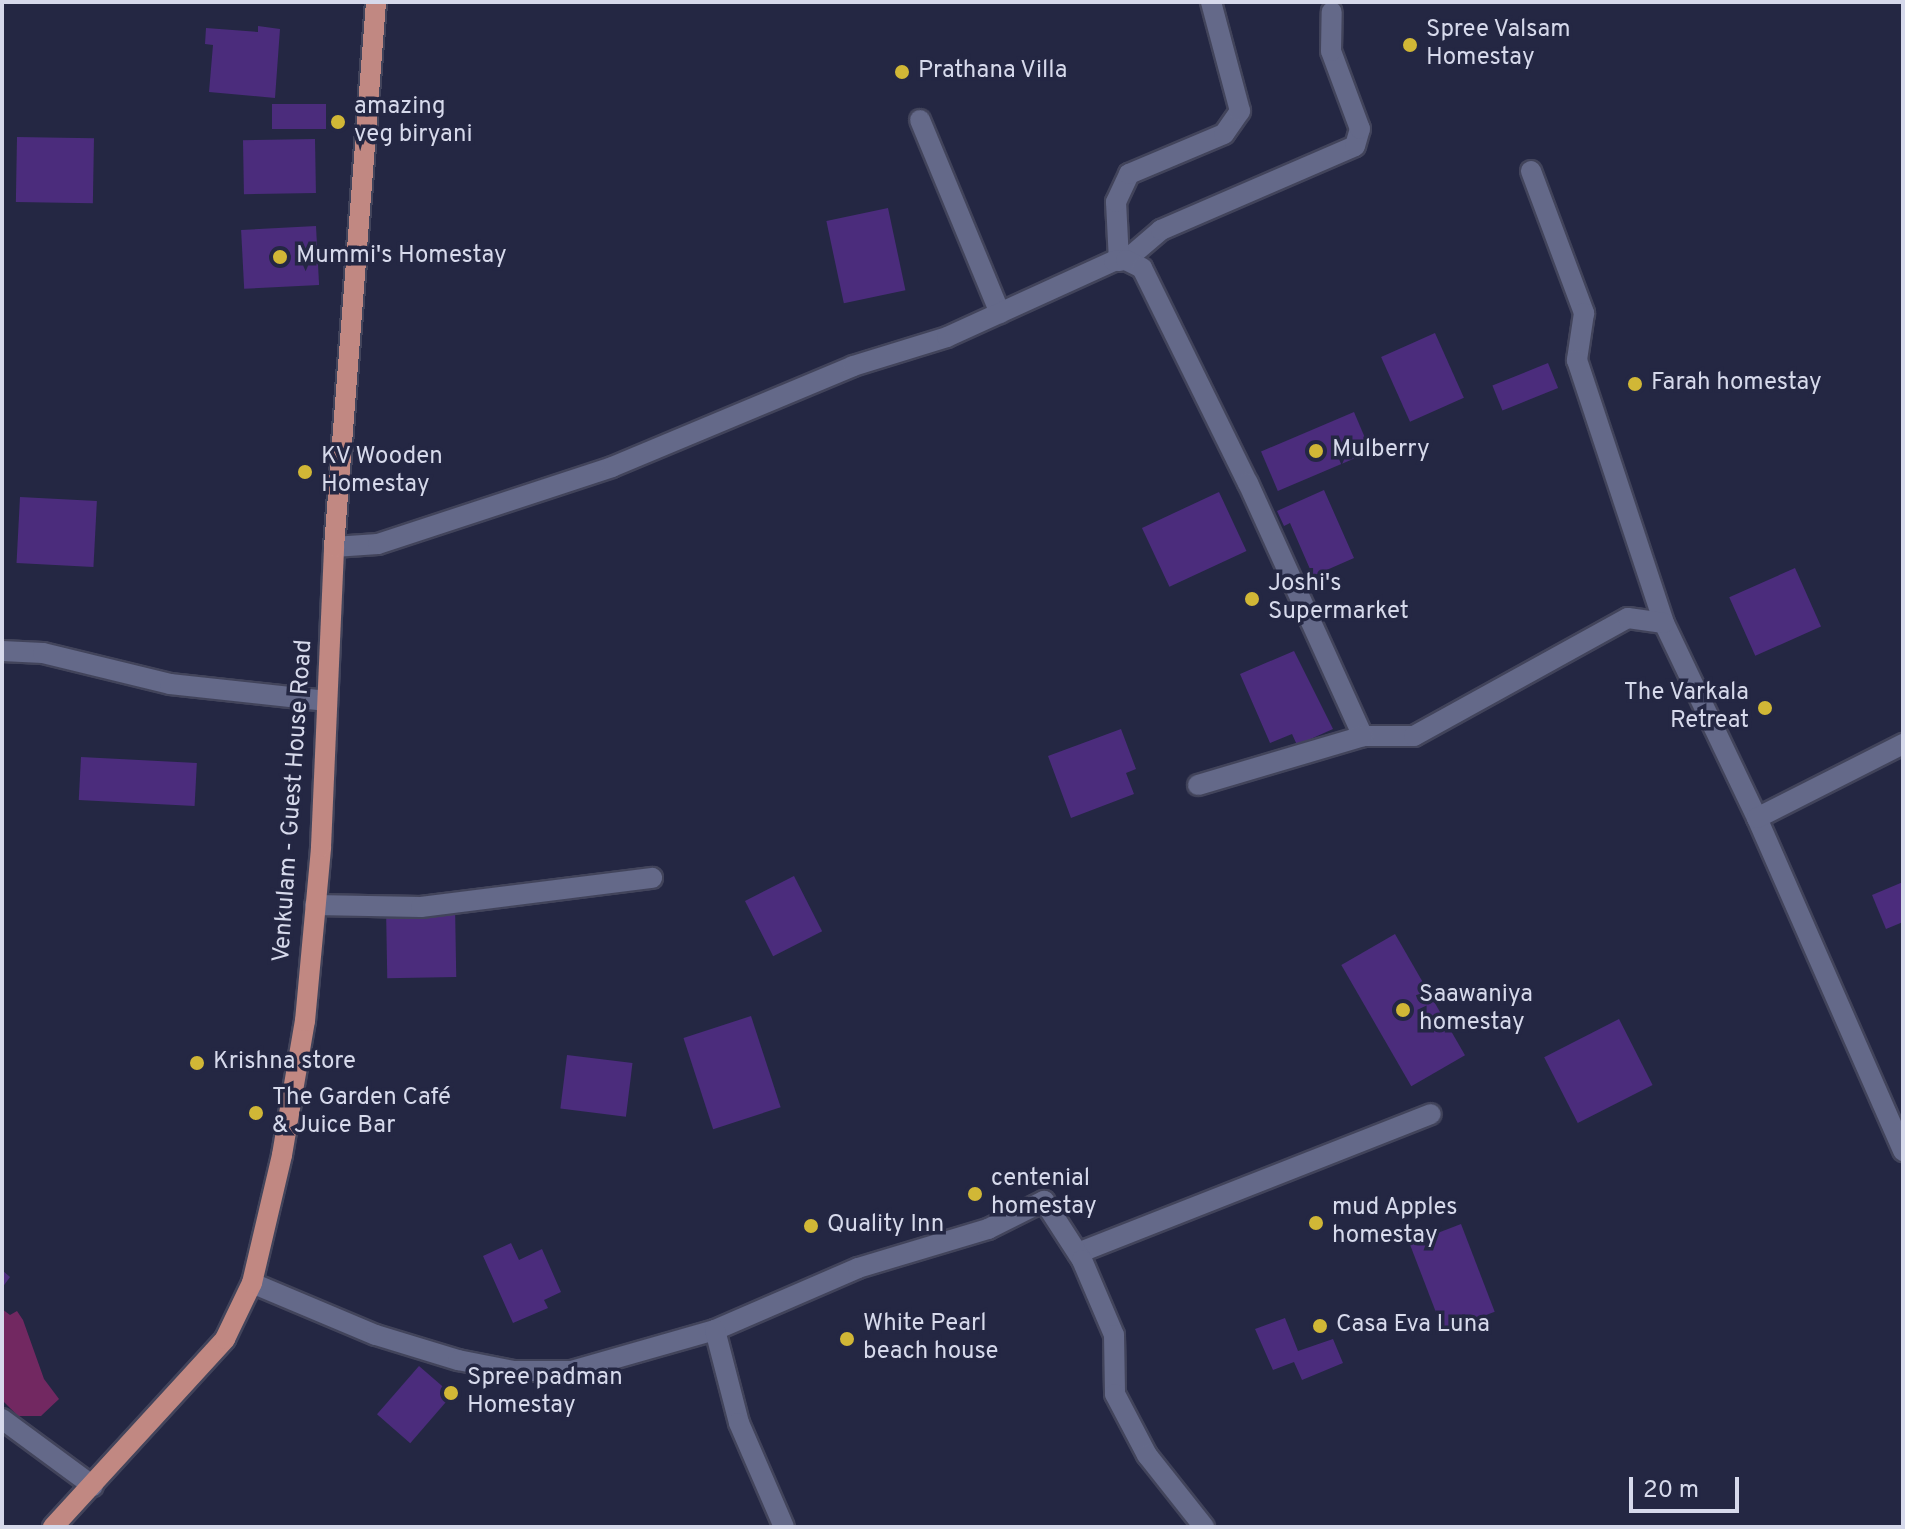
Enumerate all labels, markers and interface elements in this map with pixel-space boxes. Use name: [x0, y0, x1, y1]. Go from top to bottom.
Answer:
place label: Spree Valsam Homestay: [1426, 17, 1572, 73]
marker: Spree Valsam Homestay: [1401, 36, 1419, 54]
place label: Prathana Villa: [918, 58, 1068, 86]
marker: Prathana Villa: [893, 63, 911, 81]
place label: amazing veg biryani: [354, 94, 473, 150]
marker: amazing veg biryani: [329, 113, 347, 131]
place label: Mummi's Homestay: [296, 243, 507, 271]
marker: Mummi's Homestay: [271, 248, 289, 266]
place label: Farah homestay: [1651, 370, 1822, 398]
marker: Farah homestay: [1626, 375, 1644, 393]
place label: Mulberry: [1332, 437, 1430, 465]
marker: Mulberry: [1307, 442, 1325, 460]
place label: KV Wooden Homestay: [321, 444, 444, 500]
marker: KV Wooden Homestay: [296, 463, 314, 481]
place label: Joshi's Supermarket: [1268, 571, 1409, 627]
marker: Joshi's Supermarket: [1243, 590, 1261, 608]
street label: Venkulam - Guest House Road: [268, 639, 320, 963]
place label: The Varkala Retreat: [1623, 680, 1749, 736]
marker: The Varkala Retreat: [1756, 699, 1774, 717]
place label: Saawaniya homestay: [1419, 982, 1533, 1038]
marker: Saawaniya homestay: [1394, 1001, 1412, 1019]
place label: Krishna store: [213, 1049, 356, 1077]
marker: Krishna store: [188, 1054, 206, 1072]
place label: The Garden Café & Juice Bar: [272, 1085, 451, 1141]
marker: The Garden Café & Juice Bar: [247, 1104, 265, 1122]
place label: centenial homestay: [991, 1166, 1097, 1222]
marker: centenial homestay: [966, 1185, 984, 1203]
place label: mud Apples homestay: [1332, 1195, 1458, 1251]
place label: Quality Inn: [827, 1212, 944, 1240]
marker: mud Apples homestay: [1307, 1214, 1325, 1232]
marker: Quality Inn: [802, 1217, 820, 1235]
place label: White Pearl beach house: [863, 1311, 999, 1367]
place label: Casa Eva Luna: [1336, 1312, 1490, 1340]
marker: Casa Eva Luna: [1311, 1317, 1329, 1335]
marker: White Pearl beach house: [838, 1330, 856, 1348]
place label: Spree padman Homestay: [467, 1365, 623, 1421]
marker: Spree padman Homestay: [442, 1384, 460, 1402]
scale bar: [1633, 1461, 1743, 1511]
text: 20 m: [1643, 1476, 1699, 1506]

